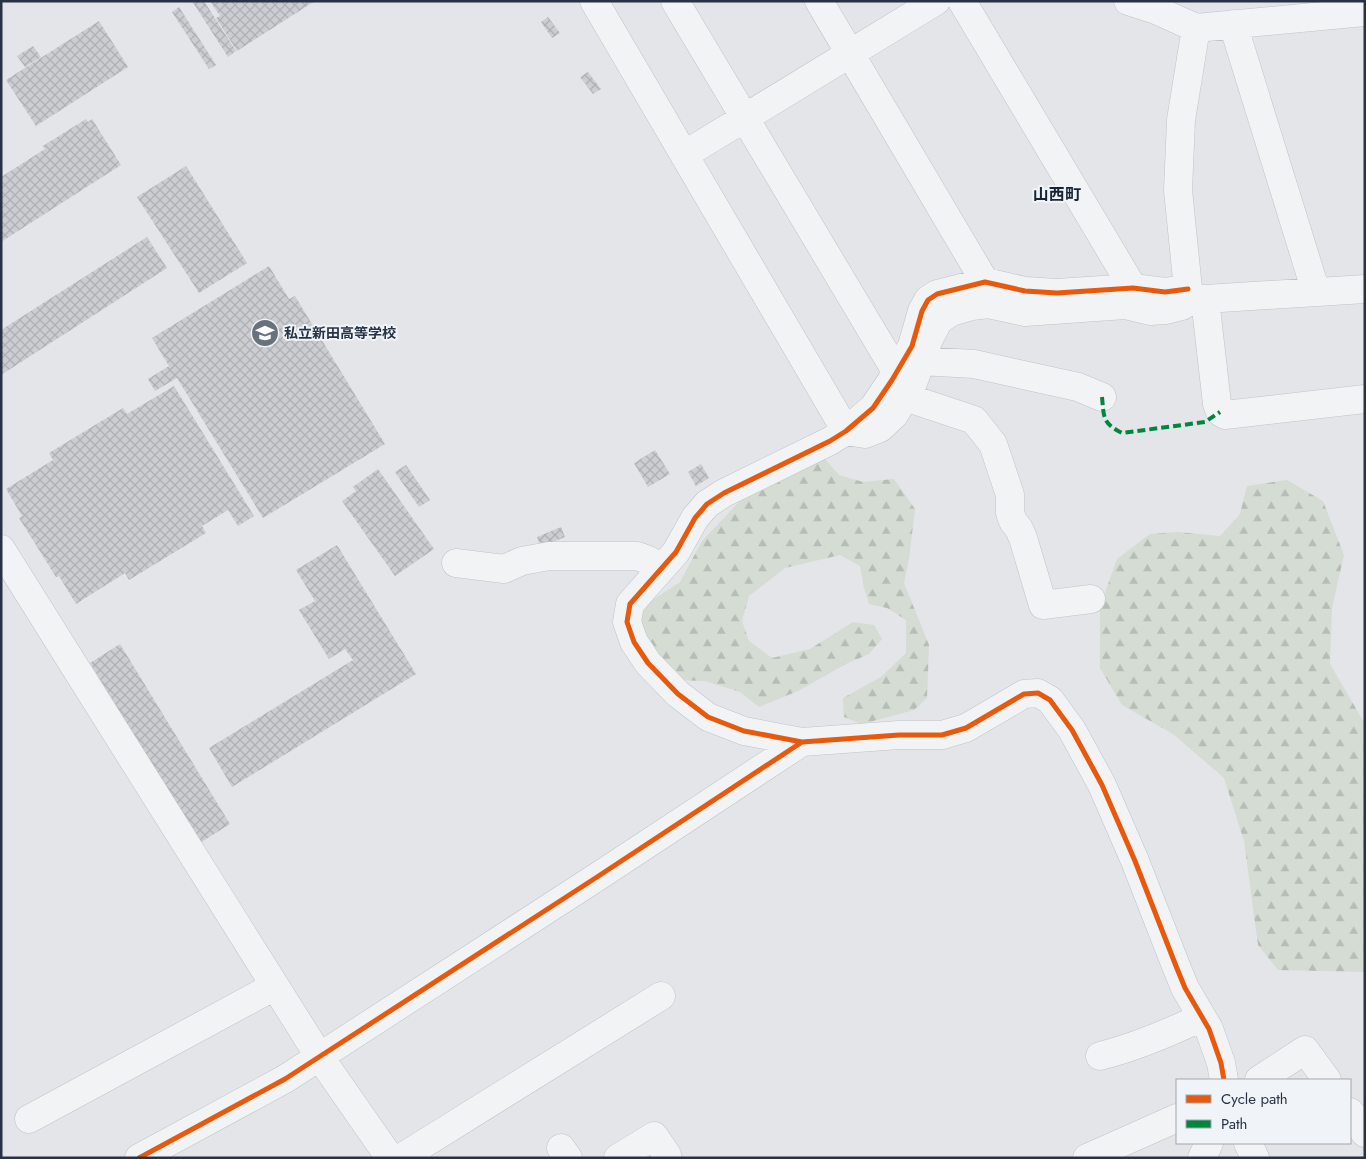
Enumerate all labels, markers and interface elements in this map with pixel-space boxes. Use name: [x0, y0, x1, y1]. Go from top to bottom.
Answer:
district label: 山西町: [1033, 183, 1081, 206]
school or university icon: 私立新田高等学校: [250, 318, 280, 348]
place label: 私立新田高等学校: [284, 323, 396, 343]
legend: [1176, 1079, 1351, 1144]
text: Cycle path: [1221, 1088, 1288, 1110]
text: Path: [1221, 1113, 1247, 1135]

